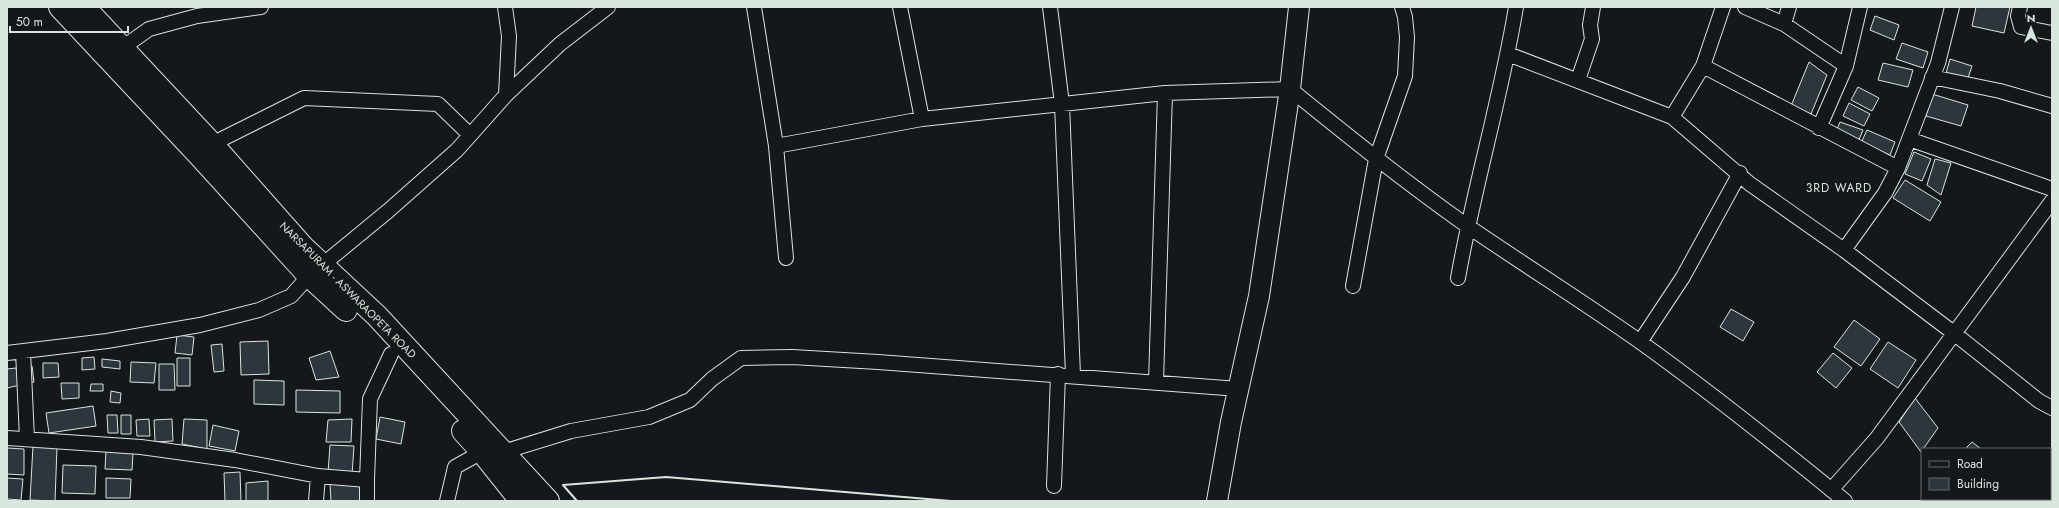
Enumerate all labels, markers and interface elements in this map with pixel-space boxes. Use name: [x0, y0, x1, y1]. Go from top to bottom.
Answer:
scale bar: [10, 8, 128, 34]
north arrow: [2011, 8, 2051, 48]
text: N: [2027, 10, 2035, 26]
text: 50 m: [16, 13, 43, 31]
district label: 3RD WARD: [1806, 179, 1872, 197]
street label: NARSAPURAM - ASWARAOPETA ROAD: [276, 218, 420, 362]
legend: [1921, 448, 2051, 500]
text: Road: [1957, 455, 1983, 473]
text: Building: [1957, 475, 1999, 493]

